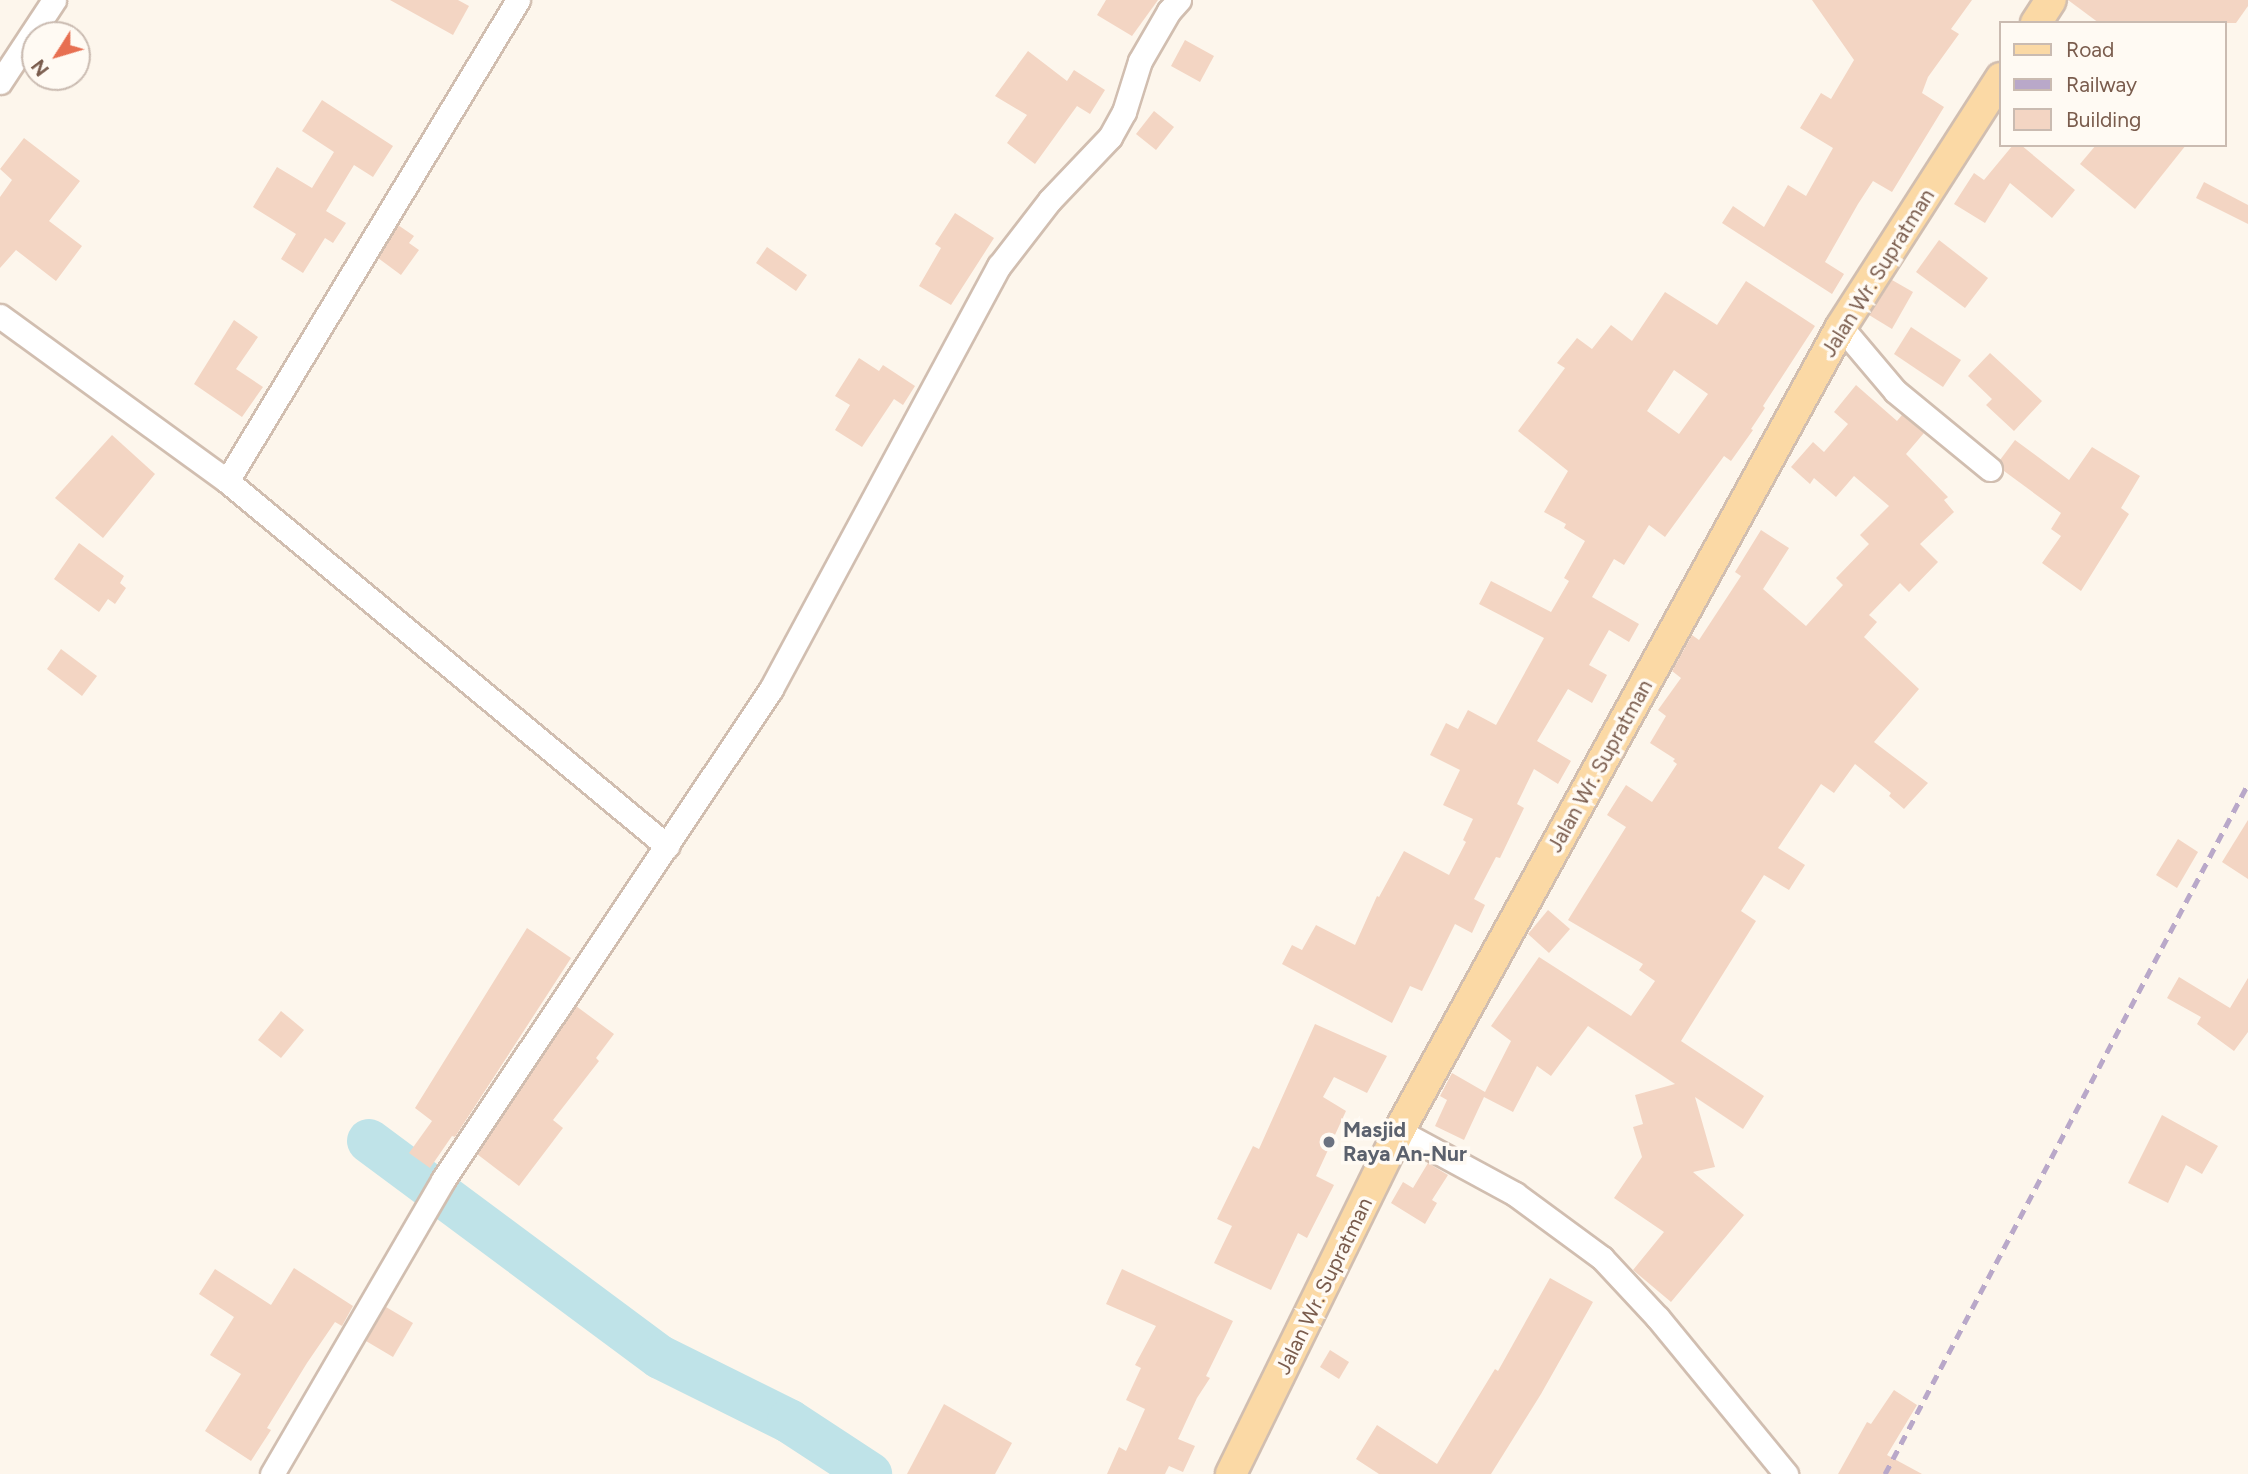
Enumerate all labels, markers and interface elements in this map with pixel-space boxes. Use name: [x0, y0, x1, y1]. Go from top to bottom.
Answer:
north arrow: [21, 21, 91, 91]
legend: [2000, 21, 2227, 147]
text: Road: [2066, 37, 2114, 62]
text: N: [27, 55, 54, 81]
text: Railway: [2066, 72, 2137, 97]
text: Building: [2066, 107, 2141, 132]
street label: Jalan Wr. Supratman: [1816, 184, 1940, 362]
street label: Jalan Wr. Supratman: [1542, 675, 1658, 857]
place label: Masjid Raya An-Nur: [1343, 1117, 1467, 1167]
marker: Masjid Raya An-Nur: [1321, 1134, 1337, 1150]
street label: Jalan Wr. Supratman: [1270, 1193, 1378, 1379]

